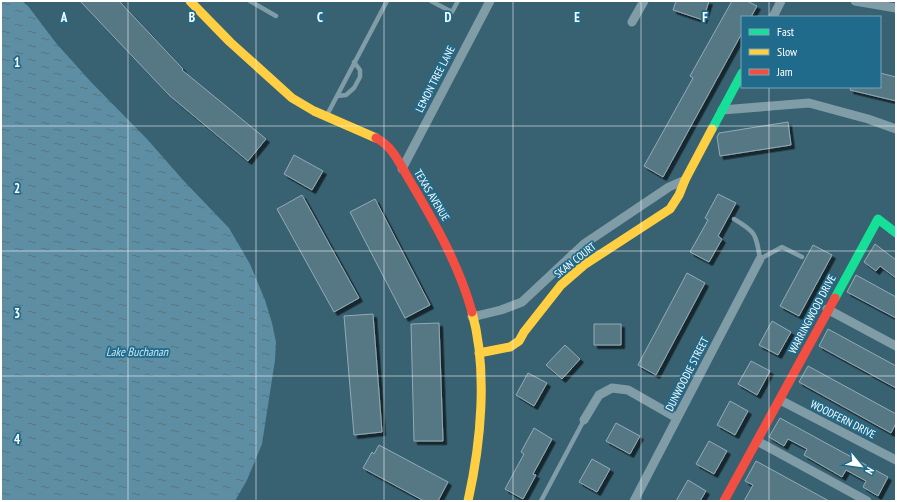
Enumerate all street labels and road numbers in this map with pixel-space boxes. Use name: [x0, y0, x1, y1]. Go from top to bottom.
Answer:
street label: LEMON TREE LANE: [412, 43, 458, 115]
street label: TEXAS AVENUE: [411, 167, 453, 224]
street label: SKAN COURT: [551, 239, 599, 281]
street label: WARRINGWOOD DRIVE: [785, 272, 839, 356]
street label: DUNWOODIE STREET: [662, 335, 712, 413]
street label: WOODFERN DRIVE: [808, 397, 878, 442]

